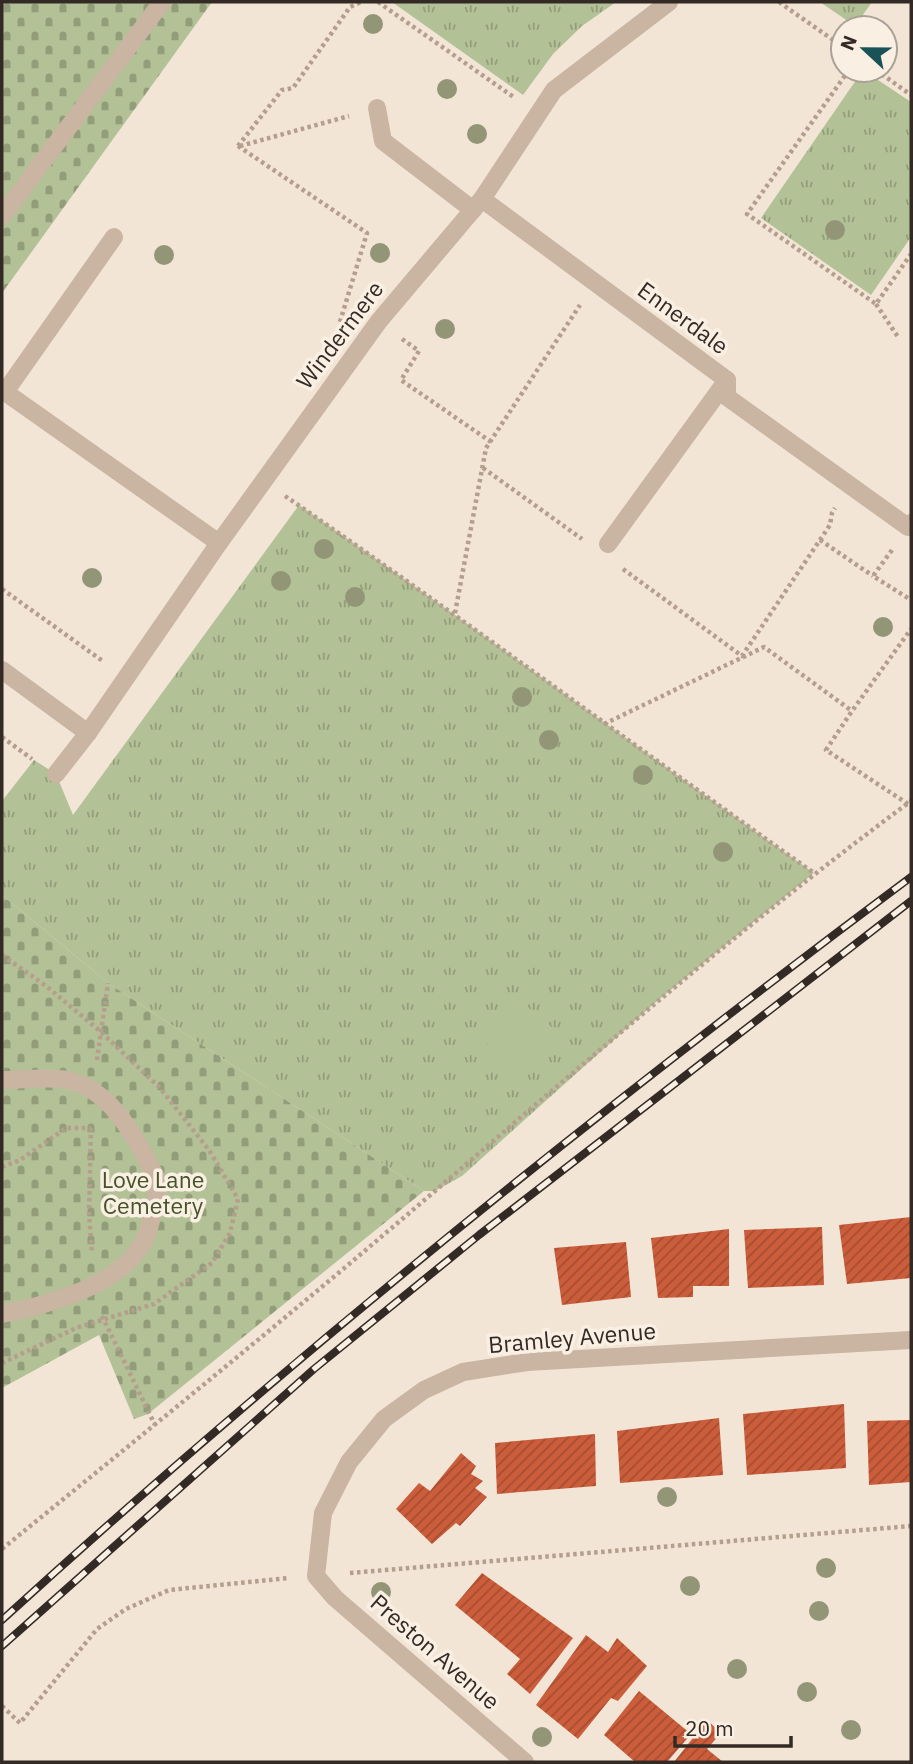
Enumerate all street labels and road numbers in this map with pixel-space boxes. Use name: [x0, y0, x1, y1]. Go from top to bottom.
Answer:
street label: Ennerdale: [632, 274, 735, 360]
street label: Windermere: [289, 275, 390, 394]
street label: Bramley Avenue: [487, 1315, 657, 1359]
street label: Preston Avenue: [365, 1587, 507, 1716]

